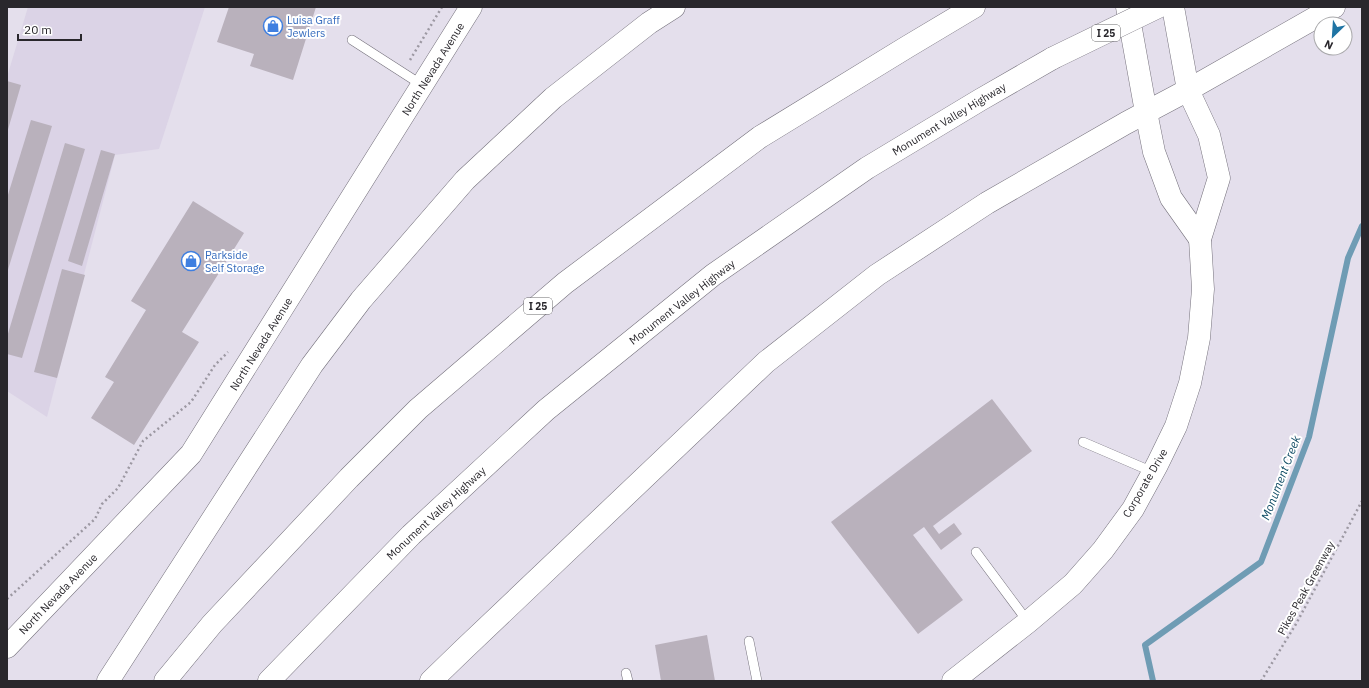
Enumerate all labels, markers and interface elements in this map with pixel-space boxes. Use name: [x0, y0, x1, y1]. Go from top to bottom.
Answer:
place label: Luisa Graff Jewlers: [287, 13, 340, 40]
shop icon: Luisa Graff Jewlers: [262, 15, 284, 37]
scale bar: [18, 16, 81, 42]
north arrow: [1313, 16, 1353, 56]
street label: North Nevada Avenue: [399, 20, 467, 118]
text: 20 m: [24, 22, 52, 37]
road number: I 25: [1092, 25, 1120, 41]
text: N: [1322, 37, 1335, 53]
street label: Monument Valley Highway: [890, 79, 1009, 159]
place label: Parkside Self Storage: [205, 248, 265, 275]
shop icon: Parkside Self Storage: [180, 250, 202, 272]
street label: Monument Valley Highway: [626, 256, 738, 348]
street label: North Nevada Avenue: [227, 295, 295, 393]
road number: I 25: [524, 298, 552, 314]
water label: Monument Creek: [1258, 433, 1304, 522]
street label: Corporate Drive: [1120, 446, 1170, 520]
street label: Monument Valley Highway: [384, 463, 489, 563]
street label: Pikes Peak Greenway: [1274, 538, 1338, 637]
street label: North Nevada Avenue: [16, 551, 100, 637]

